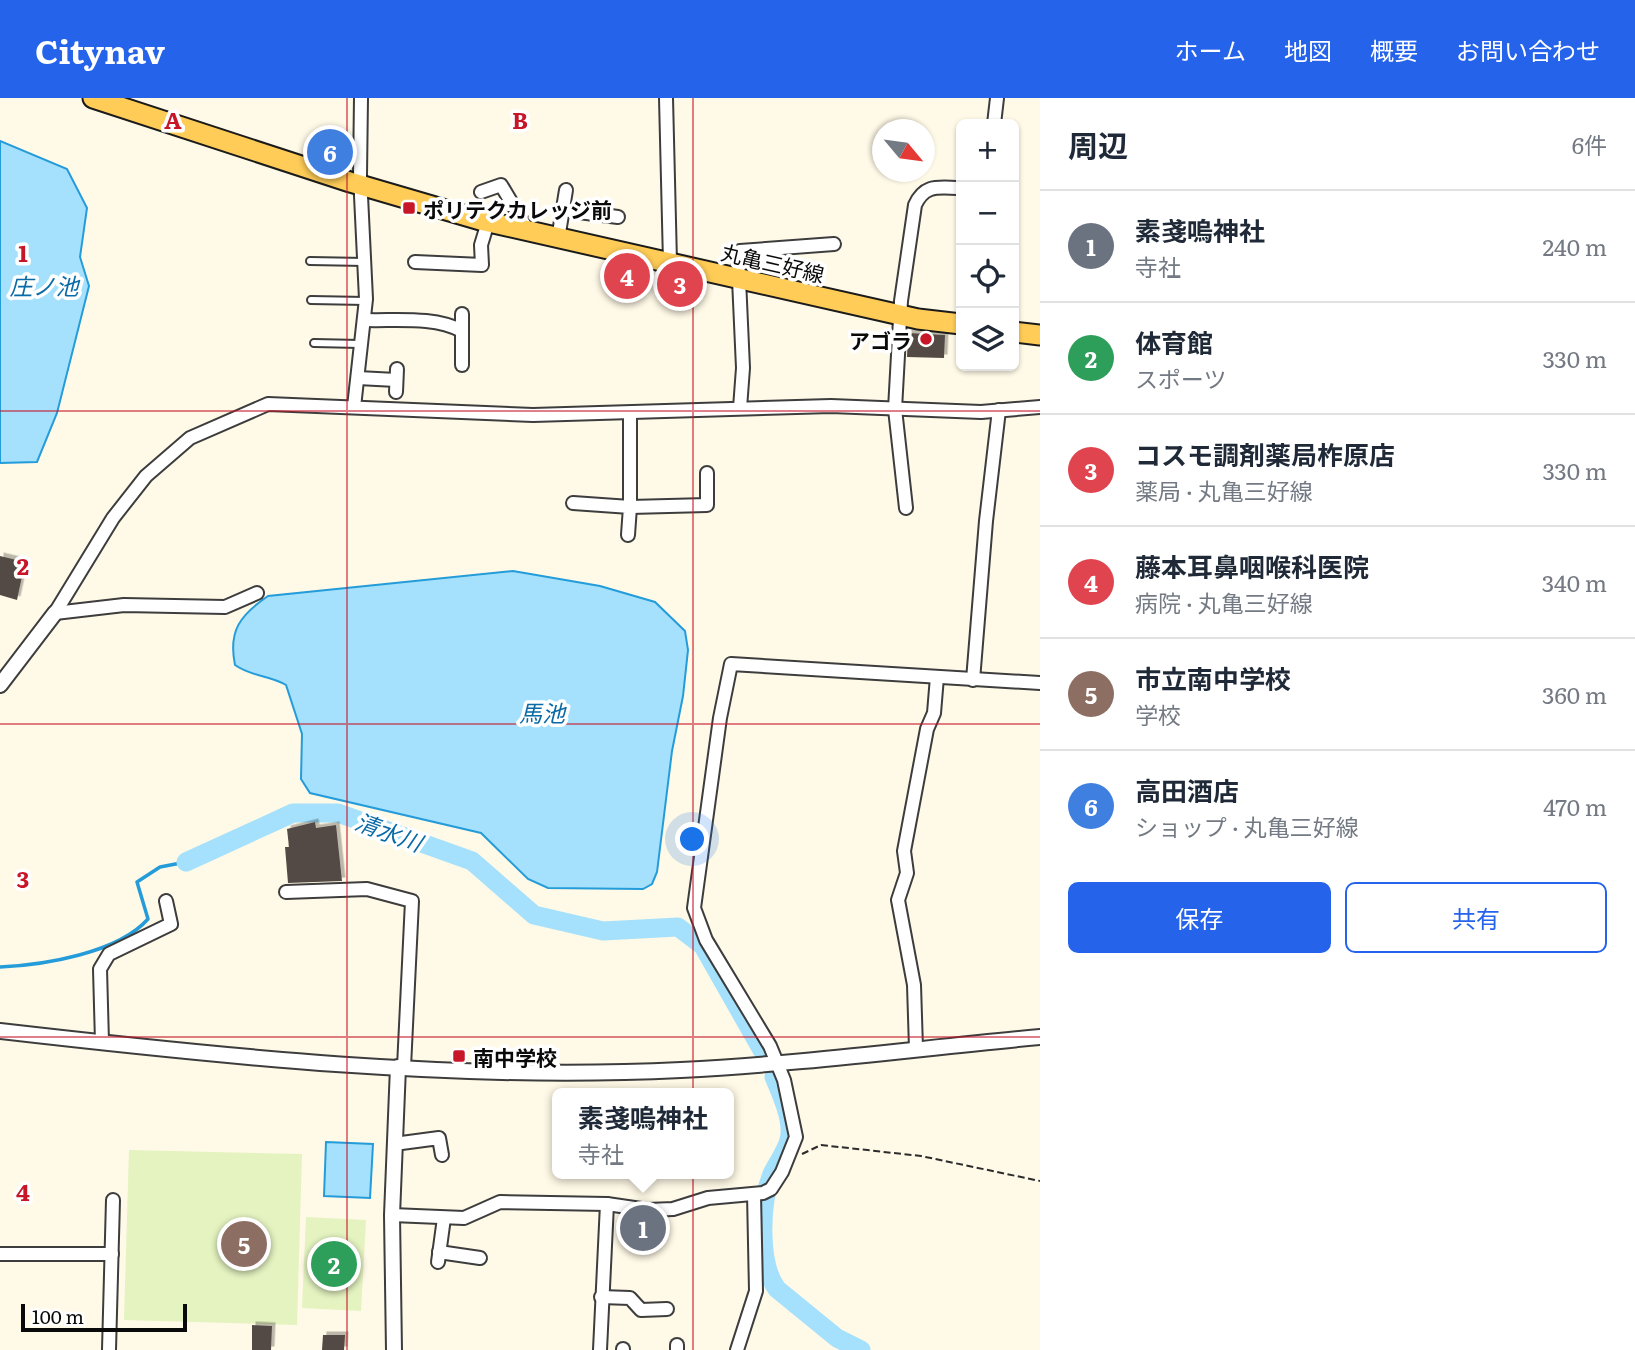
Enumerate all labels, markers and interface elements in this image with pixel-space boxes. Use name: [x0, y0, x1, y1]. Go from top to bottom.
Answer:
text: Citynav: [35, 25, 165, 74]
text: ホーム: [1175, 32, 1246, 67]
text: 地図: [1284, 32, 1332, 67]
text: 概要: [1370, 32, 1418, 67]
text: お問い合わせ: [1456, 32, 1600, 67]
text: A: [164, 102, 182, 136]
text: B: [512, 102, 528, 136]
north arrow: [872, 119, 935, 182]
map controls: [956, 119, 1019, 371]
button: +: [956, 119, 1019, 182]
text: 周辺: [1068, 122, 1128, 166]
pin: 6: [307, 126, 353, 178]
text: 6件: [1572, 127, 1607, 161]
button: −: [956, 182, 1019, 245]
place label: ポリテクカレッジ前: [423, 193, 612, 224]
marker: ポリテクカレッジ前: [401, 200, 417, 216]
text: 素戔嗚神社: [1135, 210, 1265, 249]
text: 1: [1086, 229, 1096, 263]
text: 240 m: [1542, 229, 1607, 263]
text: 1: [18, 235, 28, 269]
street label: 丸亀三好線: [718, 235, 828, 289]
button: locate: [956, 245, 1019, 308]
text: 寺社: [1135, 249, 1181, 283]
pin: 4: [604, 250, 650, 302]
pin: 3: [657, 258, 703, 310]
water label: 庄ノ池: [10, 268, 81, 302]
button: layers: [956, 308, 1019, 371]
text: 体育館: [1135, 322, 1213, 361]
place label: アゴラ: [849, 324, 912, 355]
marker: アゴラ: [918, 331, 934, 347]
text: 2: [1085, 341, 1097, 375]
text: 330 m: [1543, 341, 1607, 375]
text: スポーツ: [1135, 361, 1227, 395]
text: コスモ調剤薬局柞原店: [1135, 434, 1395, 473]
text: 3: [1085, 453, 1097, 487]
text: 330 m: [1543, 453, 1607, 487]
text: 薬局 · 丸亀三好線: [1135, 473, 1313, 507]
text: 藤本耳鼻咽喉科医院: [1135, 546, 1369, 585]
text: 2: [17, 548, 29, 582]
text: 4: [1084, 565, 1098, 599]
text: 340 m: [1542, 565, 1607, 599]
text: 病院 · 丸亀三好線: [1135, 585, 1313, 619]
text: 市立南中学校: [1135, 658, 1291, 697]
text: 5: [1085, 677, 1097, 711]
text: 360 m: [1542, 677, 1607, 711]
water label: 馬池: [519, 695, 567, 729]
text: 学校: [1135, 697, 1181, 731]
text: 高田酒店: [1135, 770, 1239, 809]
text: 6: [1084, 789, 1098, 823]
text: 470 m: [1543, 789, 1607, 823]
water label: 清水川: [351, 803, 430, 860]
text: ショップ · 丸亀三好線: [1135, 809, 1359, 843]
your location: [675, 822, 709, 856]
text: 3: [17, 861, 29, 895]
button: 保存: [1068, 882, 1331, 953]
button: 共有: [1345, 882, 1607, 953]
place label: 南中学校: [473, 1041, 557, 1072]
marker: 南中学校: [451, 1048, 467, 1064]
popup: [552, 1088, 734, 1179]
text: 素戔嗚神社: [578, 1097, 708, 1136]
text: 寺社: [578, 1136, 624, 1170]
text: 4: [16, 1174, 30, 1208]
pin: 1: [620, 1202, 666, 1254]
pin: 5: [221, 1218, 267, 1270]
pin: 2: [311, 1238, 357, 1290]
scale bar: [21, 1301, 187, 1333]
text: 100 m: [32, 1302, 84, 1330]

